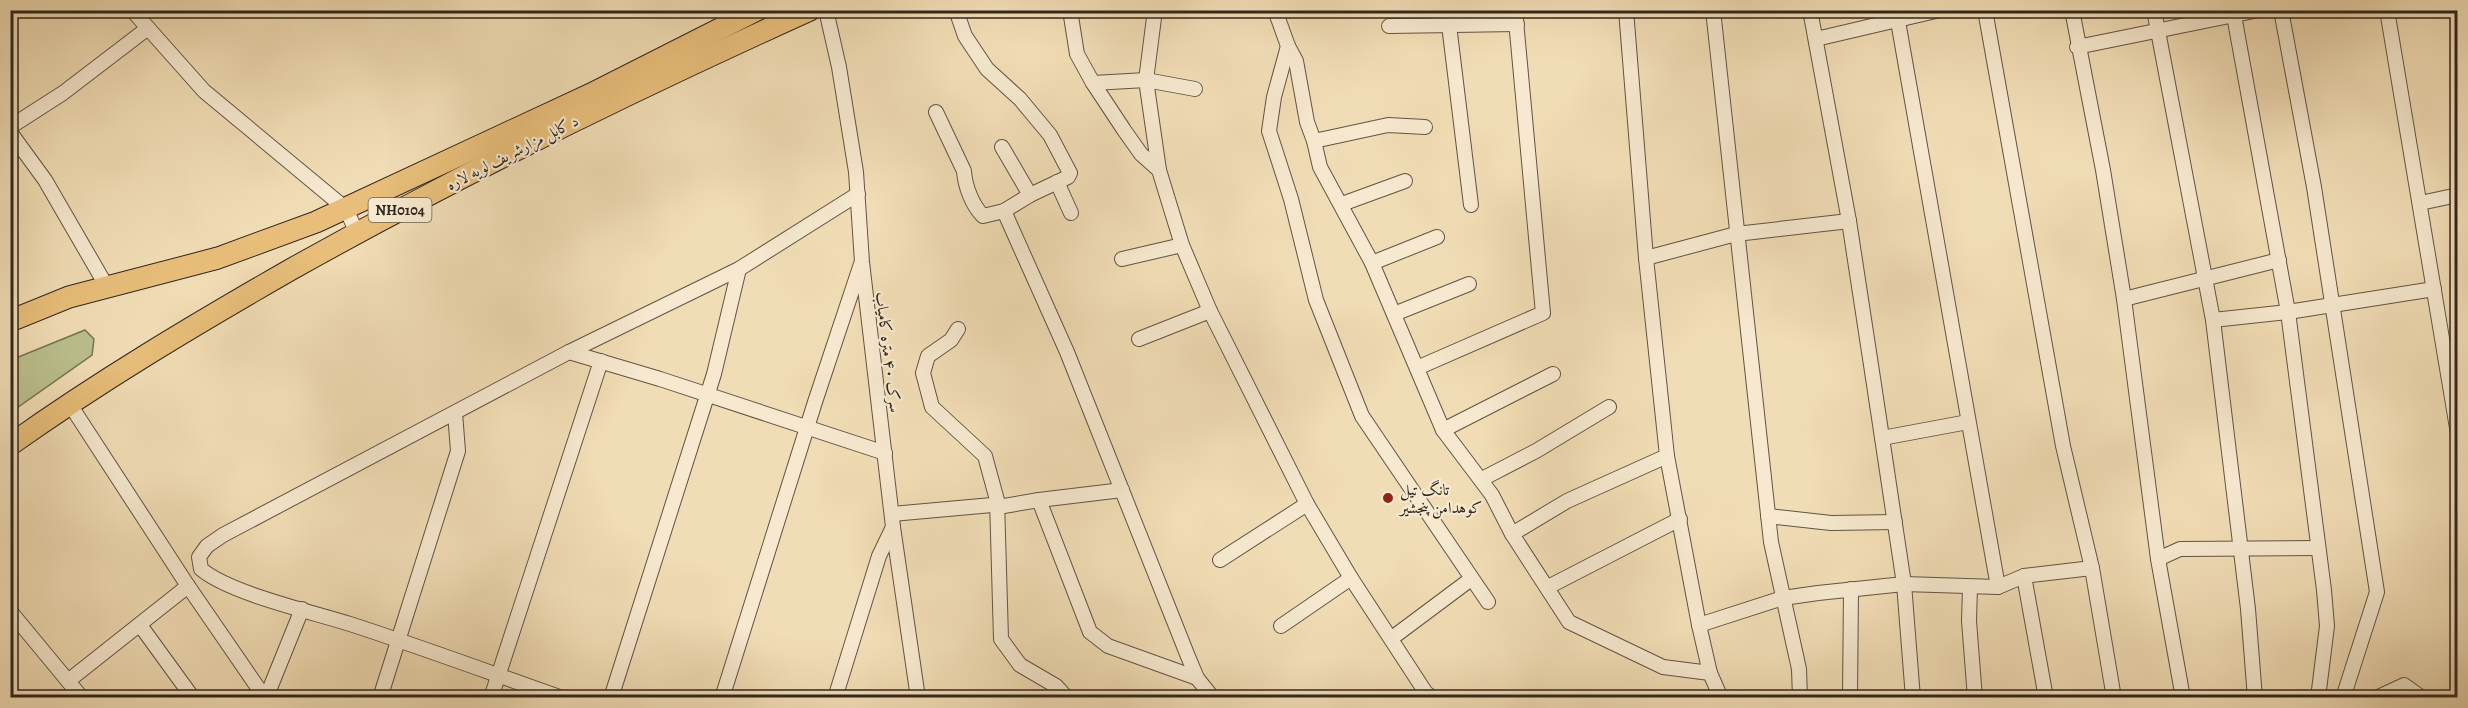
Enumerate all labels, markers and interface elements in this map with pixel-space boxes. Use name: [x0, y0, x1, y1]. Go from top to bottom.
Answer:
street label: د کابل مزارشریف لویه لاره: [442, 110, 582, 196]
road number: NH0104: [368, 198, 432, 222]
street label: سرک ۴۰ متره کامیاب: [870, 291, 906, 414]
place label: تانگ تیل کوهدامن پنجشیر: [1398, 479, 1482, 519]
marker: تانگ تیل کوهدامن پنجشیر: [1381, 491, 1395, 505]

